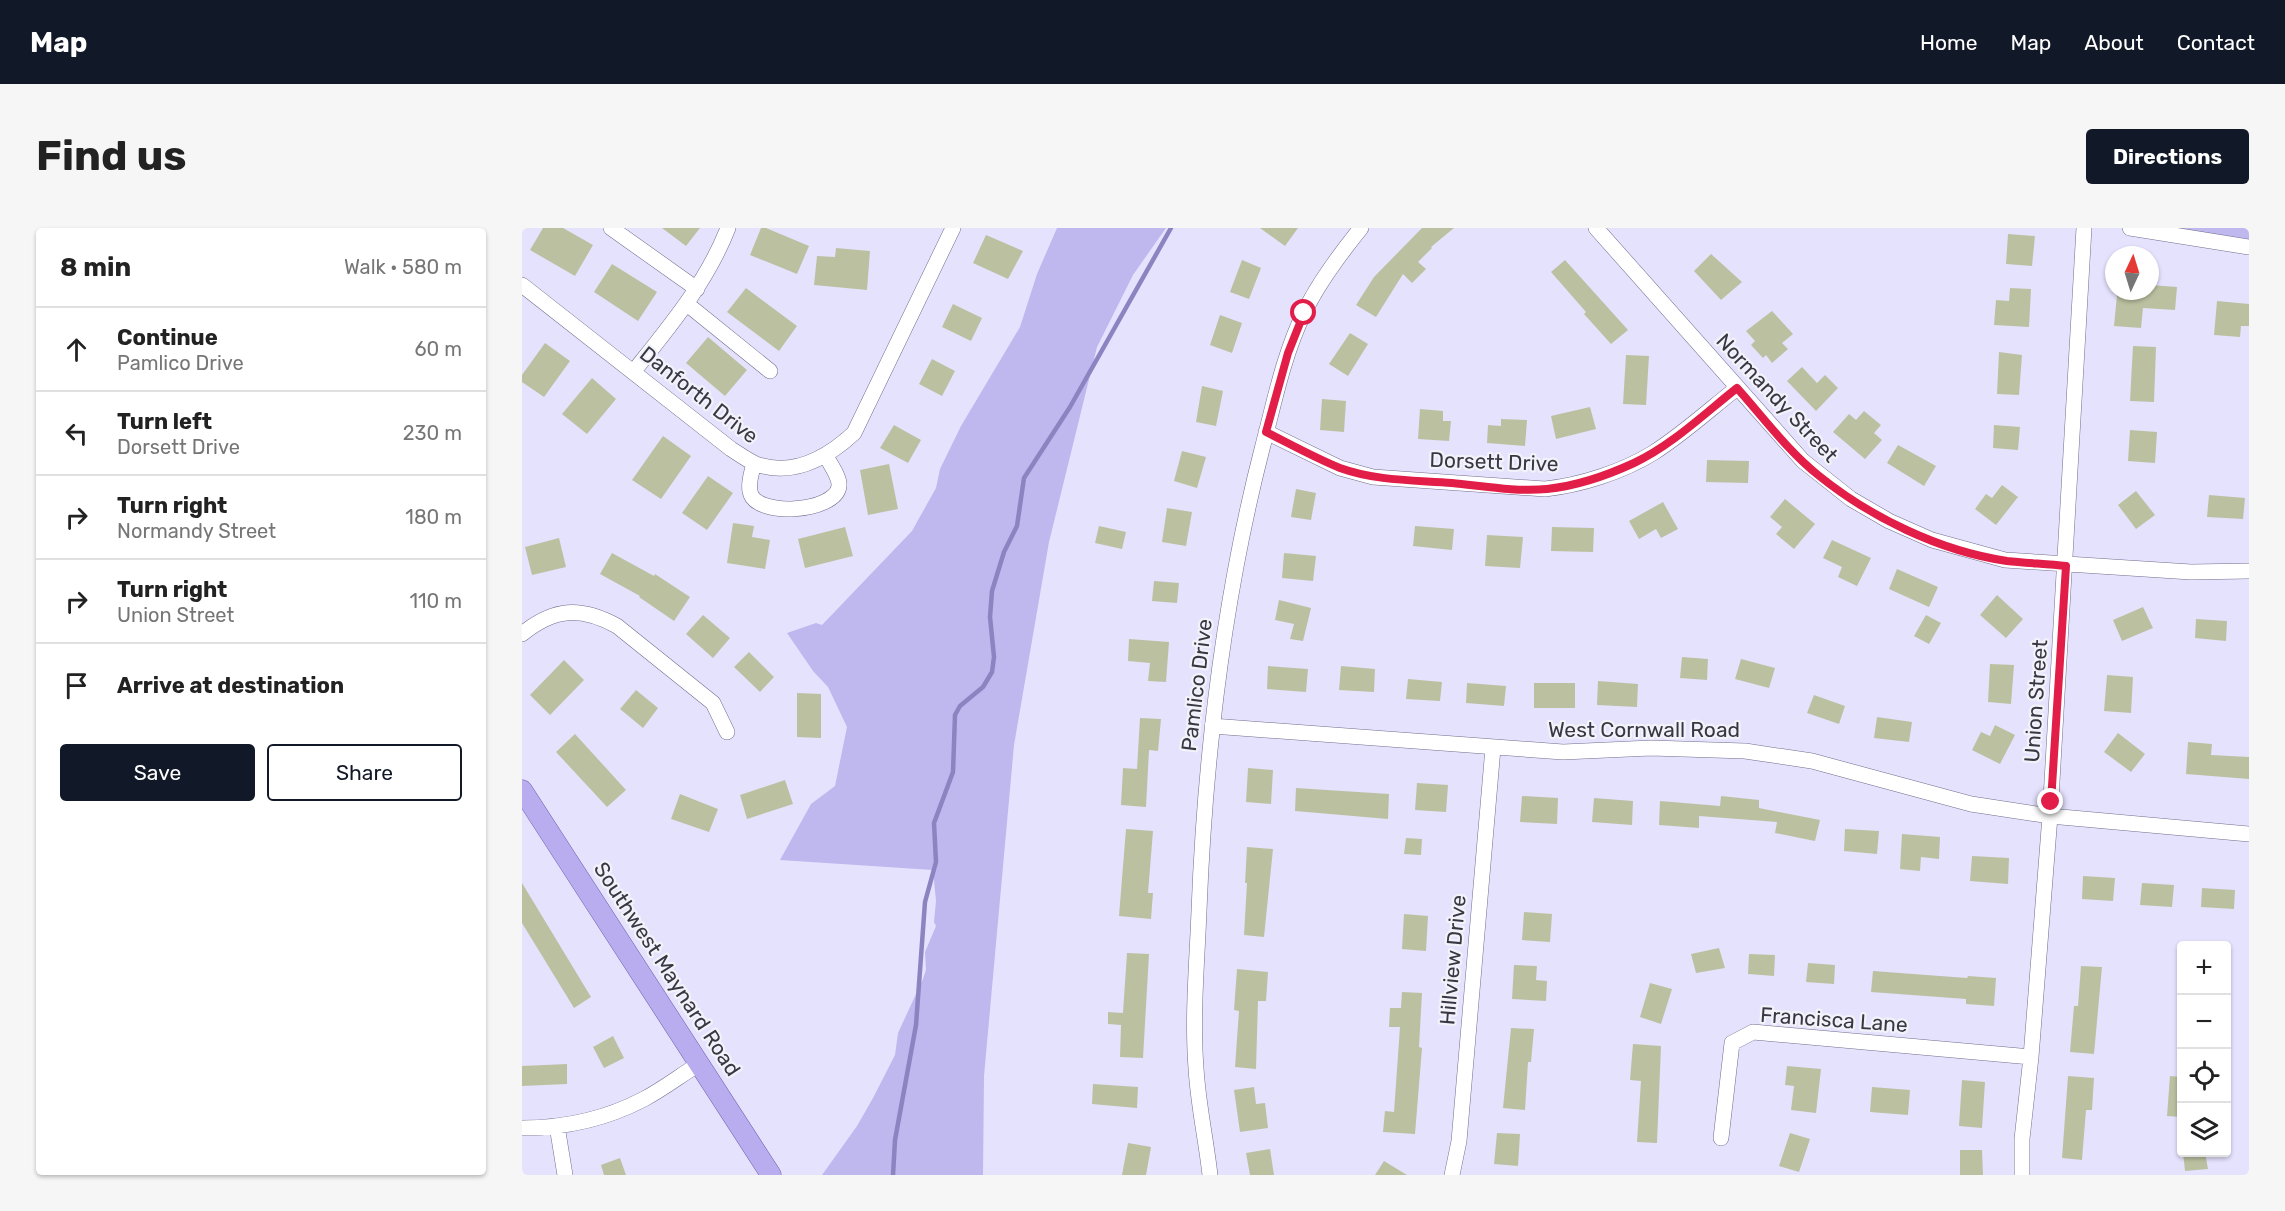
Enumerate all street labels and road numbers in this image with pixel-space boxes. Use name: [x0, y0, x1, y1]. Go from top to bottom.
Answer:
street label: Normandy Street: [1711, 328, 1843, 467]
street label: Danforth Drive: [635, 341, 763, 449]
street label: Dorsett Drive: [1429, 447, 1559, 476]
street label: Pamlico Drive: [1176, 617, 1217, 752]
street label: Union Street: [2019, 639, 2052, 763]
street label: West Cornwall Road: [1548, 717, 1740, 742]
street label: Southwest Maynard Road: [589, 857, 746, 1080]
street label: Hillview Drive: [1434, 894, 1471, 1026]
street label: Francisca Lane: [1759, 1002, 1909, 1037]

